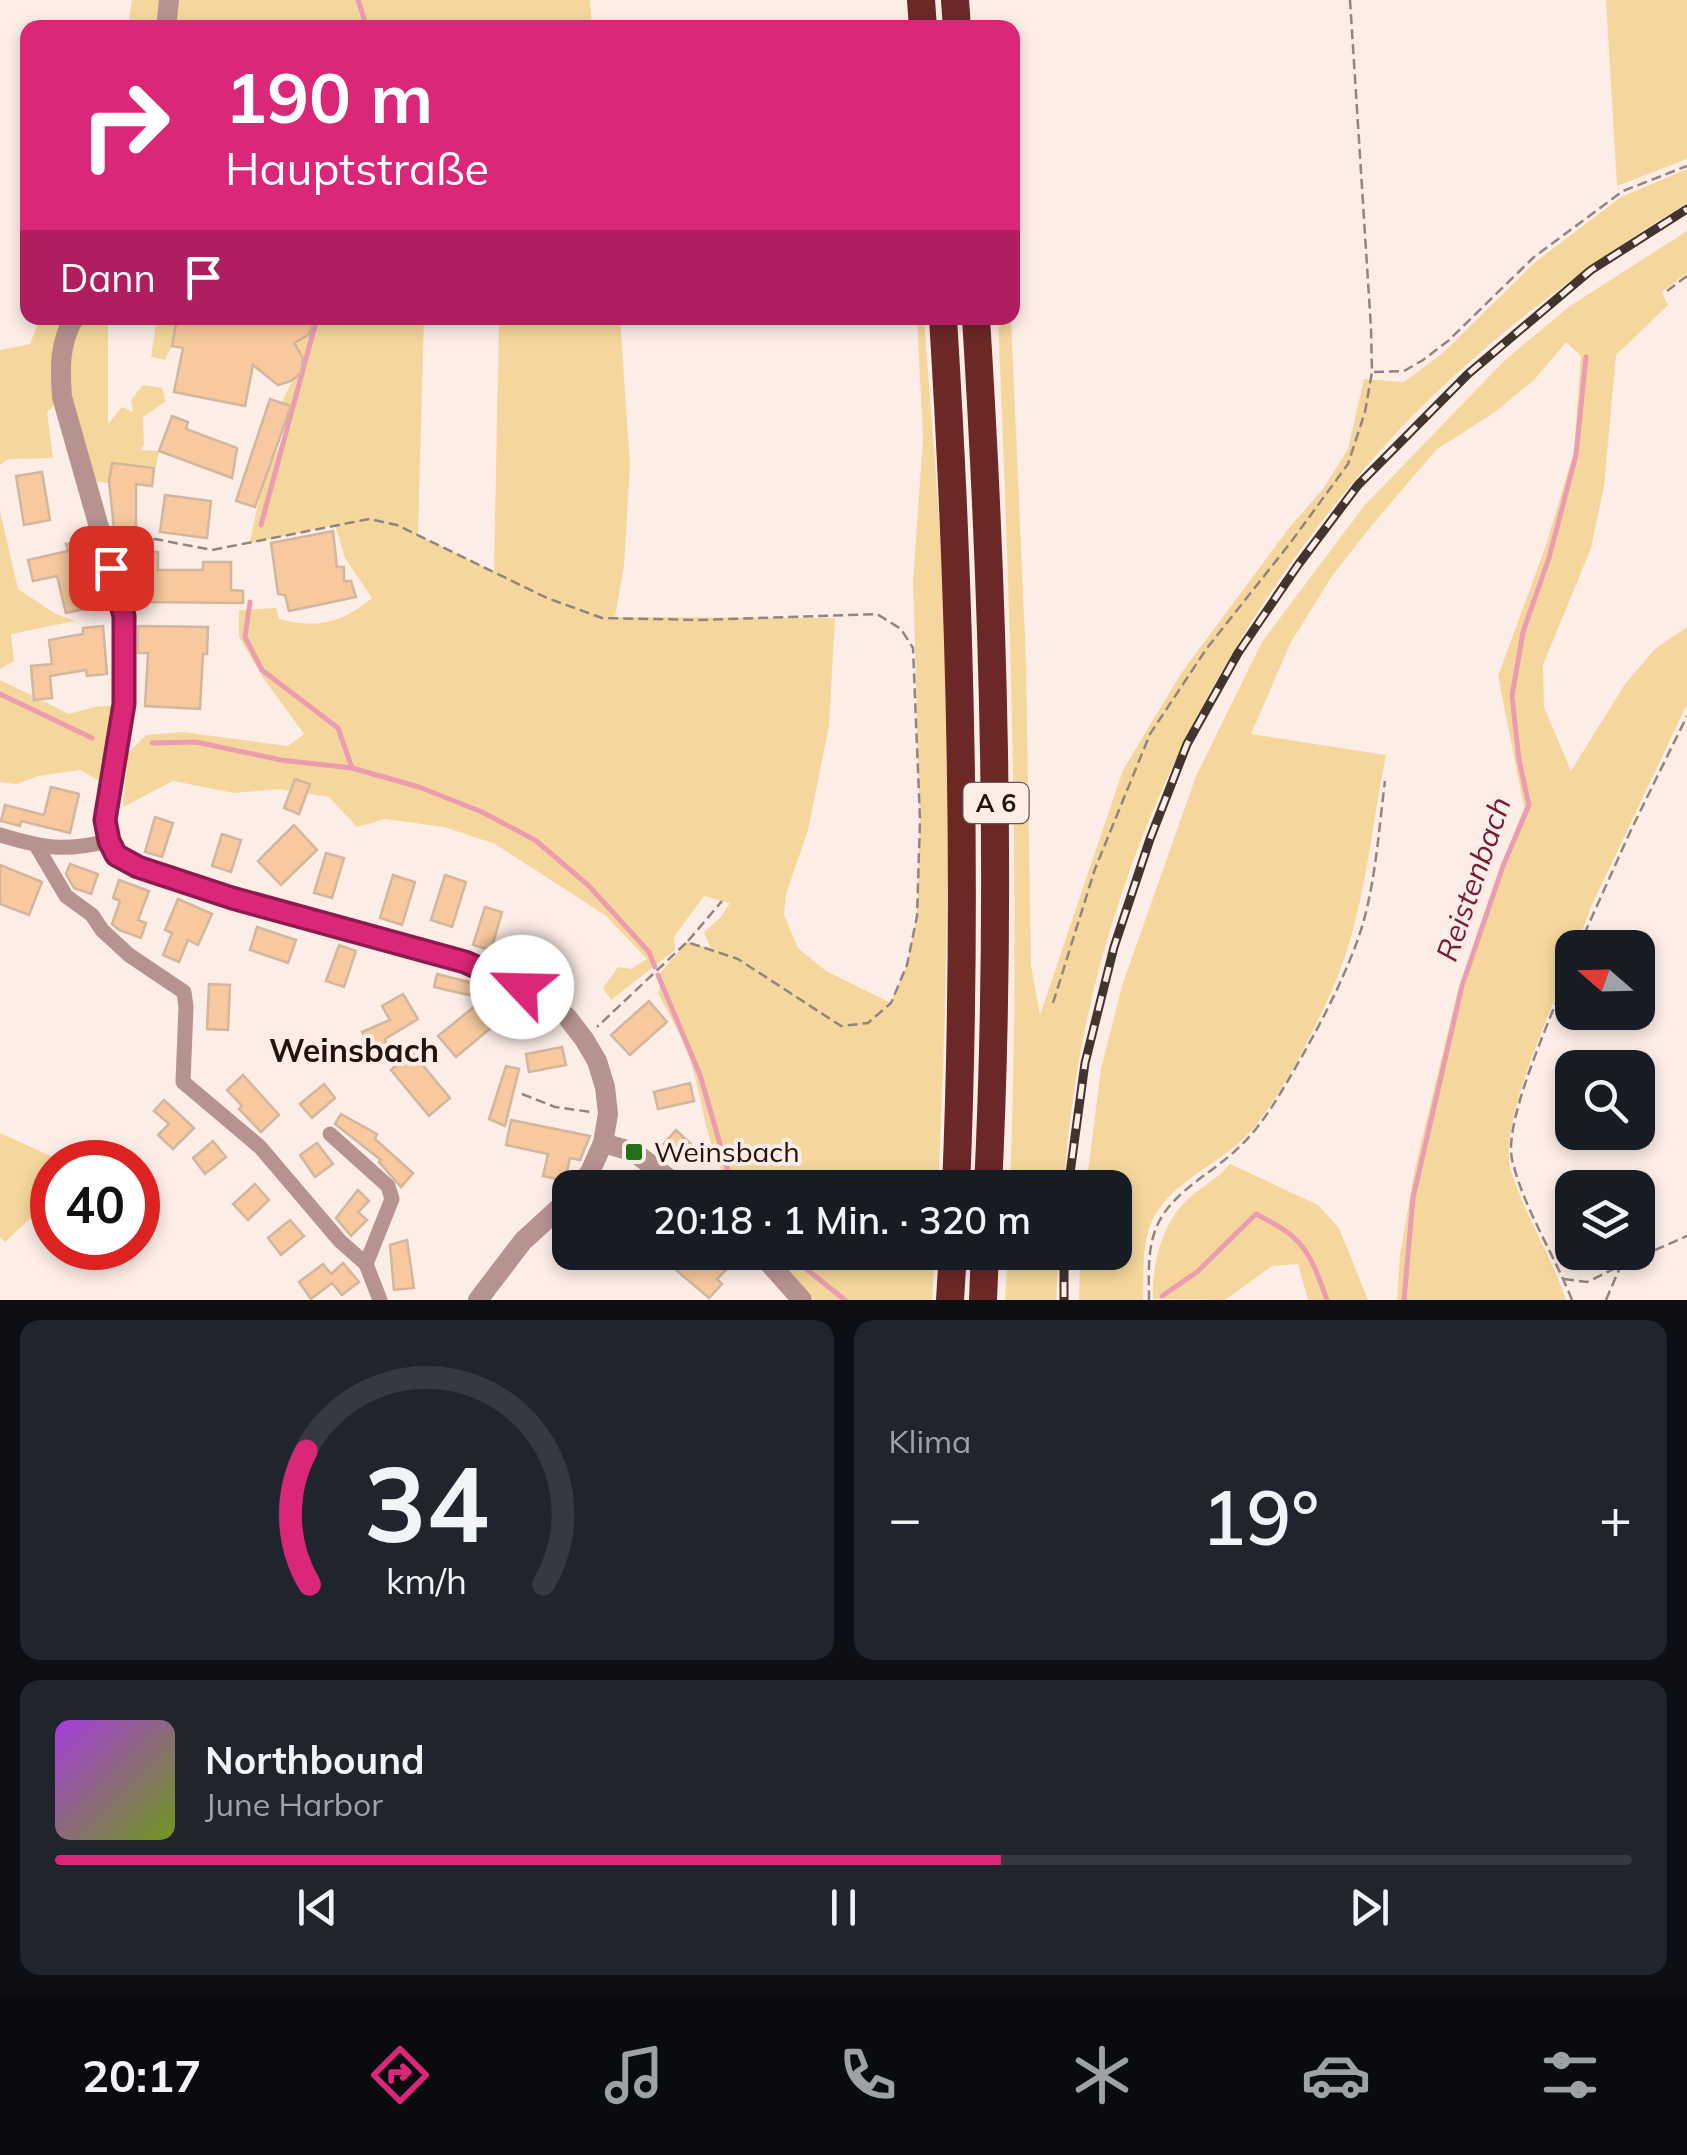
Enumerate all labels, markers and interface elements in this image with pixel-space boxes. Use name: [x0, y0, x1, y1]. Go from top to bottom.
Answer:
text: 190 m: [225, 53, 433, 141]
icon: right: [60, 60, 190, 190]
text: Hauptstraße: [225, 140, 489, 196]
icon: arrive: [176, 250, 231, 305]
text: Dann: [60, 254, 156, 302]
pin: [69, 526, 154, 611]
icon: arrive: [84, 541, 139, 596]
road number: A 6: [964, 783, 1028, 823]
water label: Reistenbach: [1427, 792, 1519, 966]
north arrow: [1555, 930, 1655, 1030]
map controls: [1555, 930, 1655, 1270]
position arrow: [470, 935, 574, 1039]
district label: Weinsbach: [269, 1030, 439, 1070]
button: search: [1555, 1050, 1655, 1150]
place label: Weinsbach: [654, 1134, 800, 1169]
speed limit sign: 40: [30, 1140, 160, 1270]
marker: Weinsbach: [623, 1141, 645, 1163]
button: layers: [1555, 1170, 1655, 1270]
text: 20:18 · 1 Min. · 320 m: [653, 1196, 1031, 1244]
text: Klima: [889, 1421, 971, 1461]
text: 34: [364, 1437, 489, 1568]
text: 19°: [1201, 1470, 1319, 1564]
text: −: [889, 1483, 922, 1552]
text: +: [1599, 1483, 1632, 1552]
text: km/h: [386, 1558, 467, 1603]
text: Northbound: [205, 1736, 425, 1784]
text: June Harbor: [205, 1784, 383, 1824]
icon: previous: [290, 1880, 345, 1935]
icon: pause: [816, 1880, 871, 1935]
icon: next: [1342, 1880, 1397, 1935]
icon: directions: [365, 2040, 435, 2110]
icon: music: [599, 2040, 669, 2110]
icon: phone: [833, 2040, 903, 2110]
icon: climate: [1067, 2040, 1137, 2110]
icon: car: [1301, 2040, 1371, 2110]
icon: filters: [1535, 2040, 1605, 2110]
text: 20:17: [82, 2047, 201, 2103]

